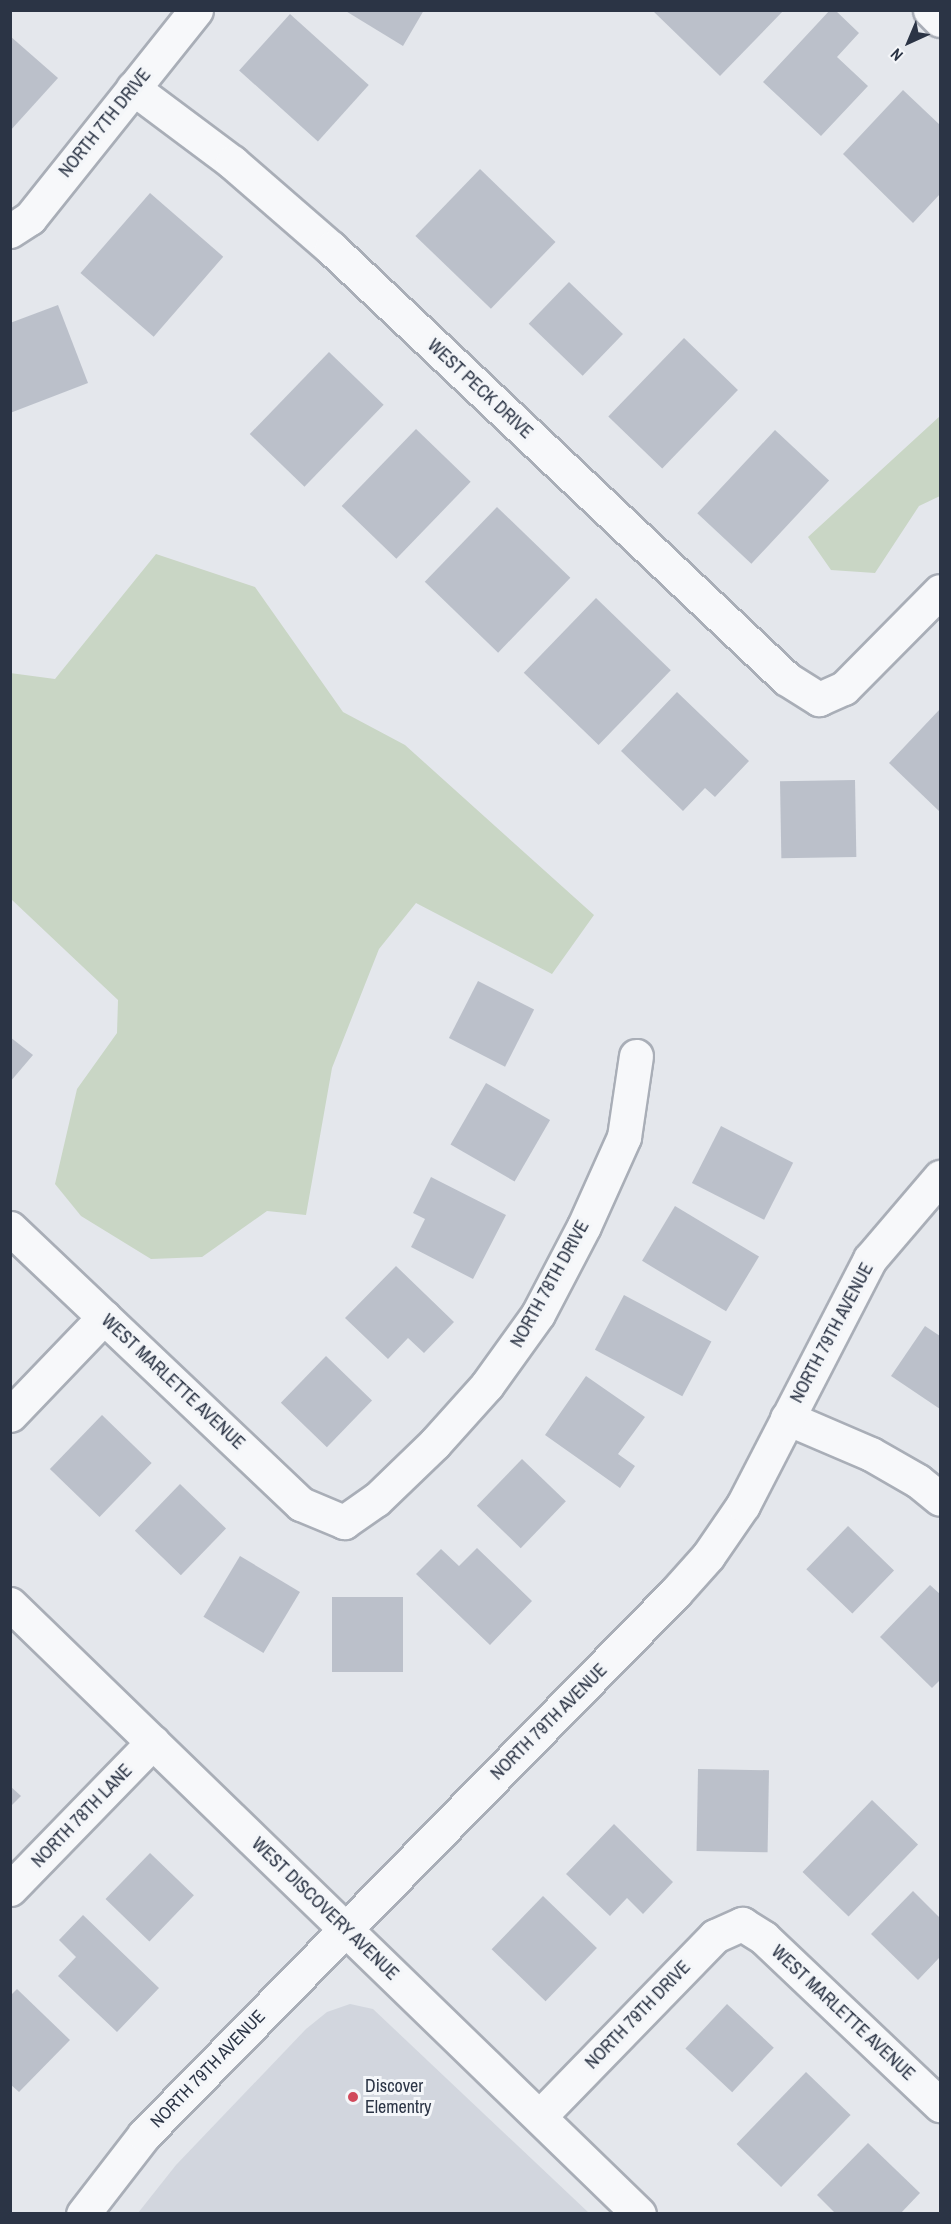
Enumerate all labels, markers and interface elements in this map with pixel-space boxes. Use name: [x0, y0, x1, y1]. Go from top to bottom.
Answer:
north arrow: [879, 12, 939, 72]
text: N: [885, 44, 908, 66]
street label: NORTH 7TH DRIVE: [55, 64, 155, 182]
street label: WEST PECK DRIVE: [423, 335, 537, 443]
street label: NORTH 78TH DRIVE: [506, 1217, 594, 1351]
street label: NORTH 79TH AVENUE: [786, 1259, 878, 1407]
street label: WEST MARLETTE AVENUE: [96, 1310, 250, 1454]
street label: NORTH 79TH AVENUE: [486, 1659, 612, 1785]
street label: NORTH 78TH LANE: [27, 1760, 137, 1872]
street label: WEST DISCOVERY AVENUE: [247, 1833, 403, 1985]
street label: WEST MARLETTE AVENUE: [766, 1941, 920, 2085]
street label: NORTH 79TH DRIVE: [581, 1957, 695, 2073]
street label: NORTH 79TH AVENUE: [146, 2005, 270, 2133]
place label: Discover Elementry: [365, 2076, 431, 2118]
marker: Discover Elementry: [346, 2090, 360, 2104]

